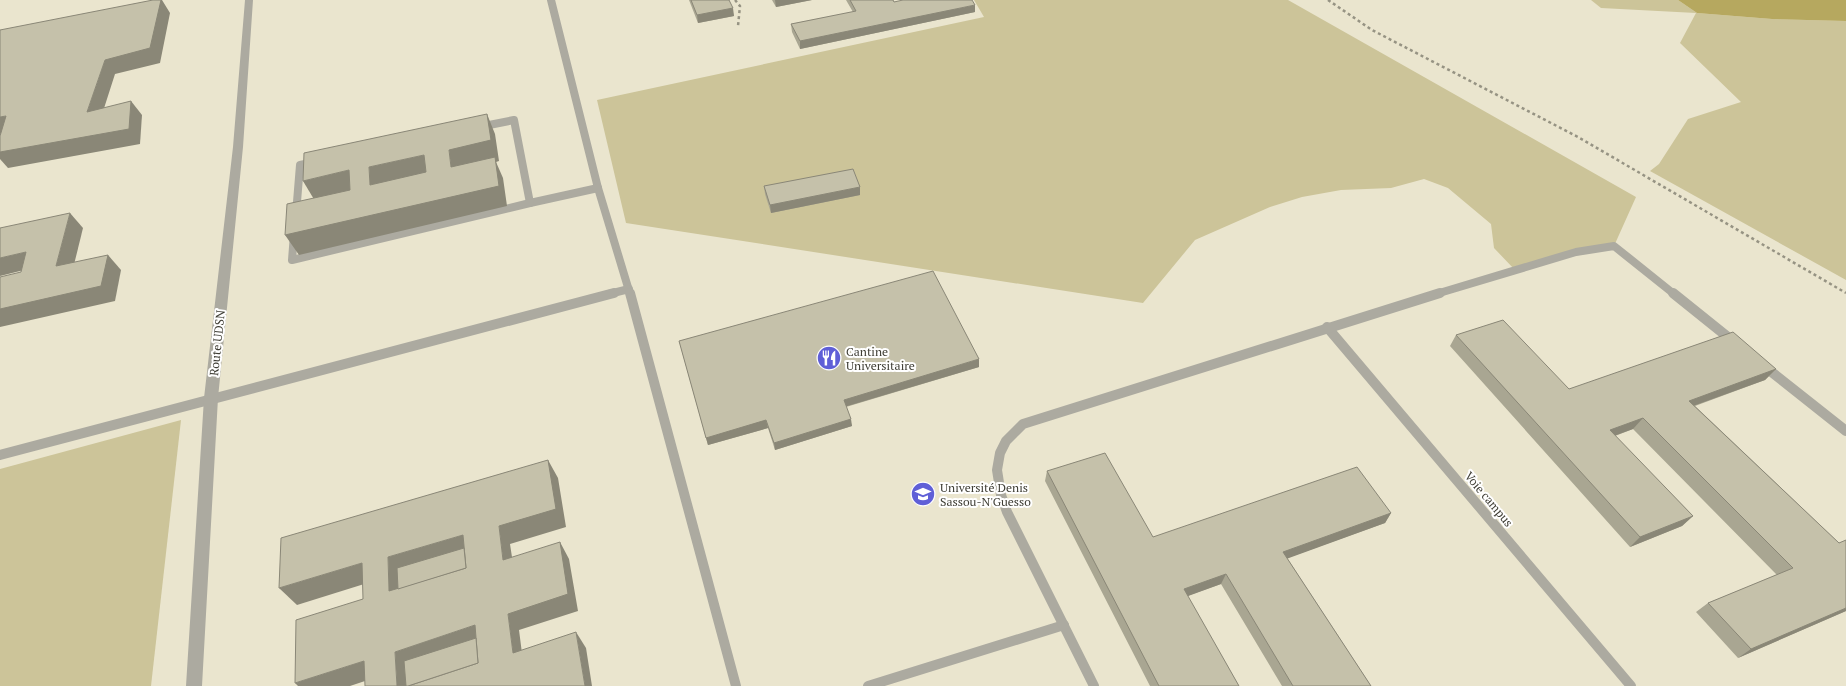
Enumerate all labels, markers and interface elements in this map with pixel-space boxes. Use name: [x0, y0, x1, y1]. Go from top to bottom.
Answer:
street label: Route UDSN: [206, 309, 228, 377]
place label: Cantine Universitaire: [846, 344, 915, 373]
restaurant icon: Cantine Universitaire: [816, 345, 842, 371]
street label: Voie campus: [1462, 468, 1516, 530]
place label: Université Denis Sassou-N'Guesso: [940, 480, 1031, 509]
school or university icon: Université Denis Sassou-N'Guesso: [910, 481, 936, 507]

